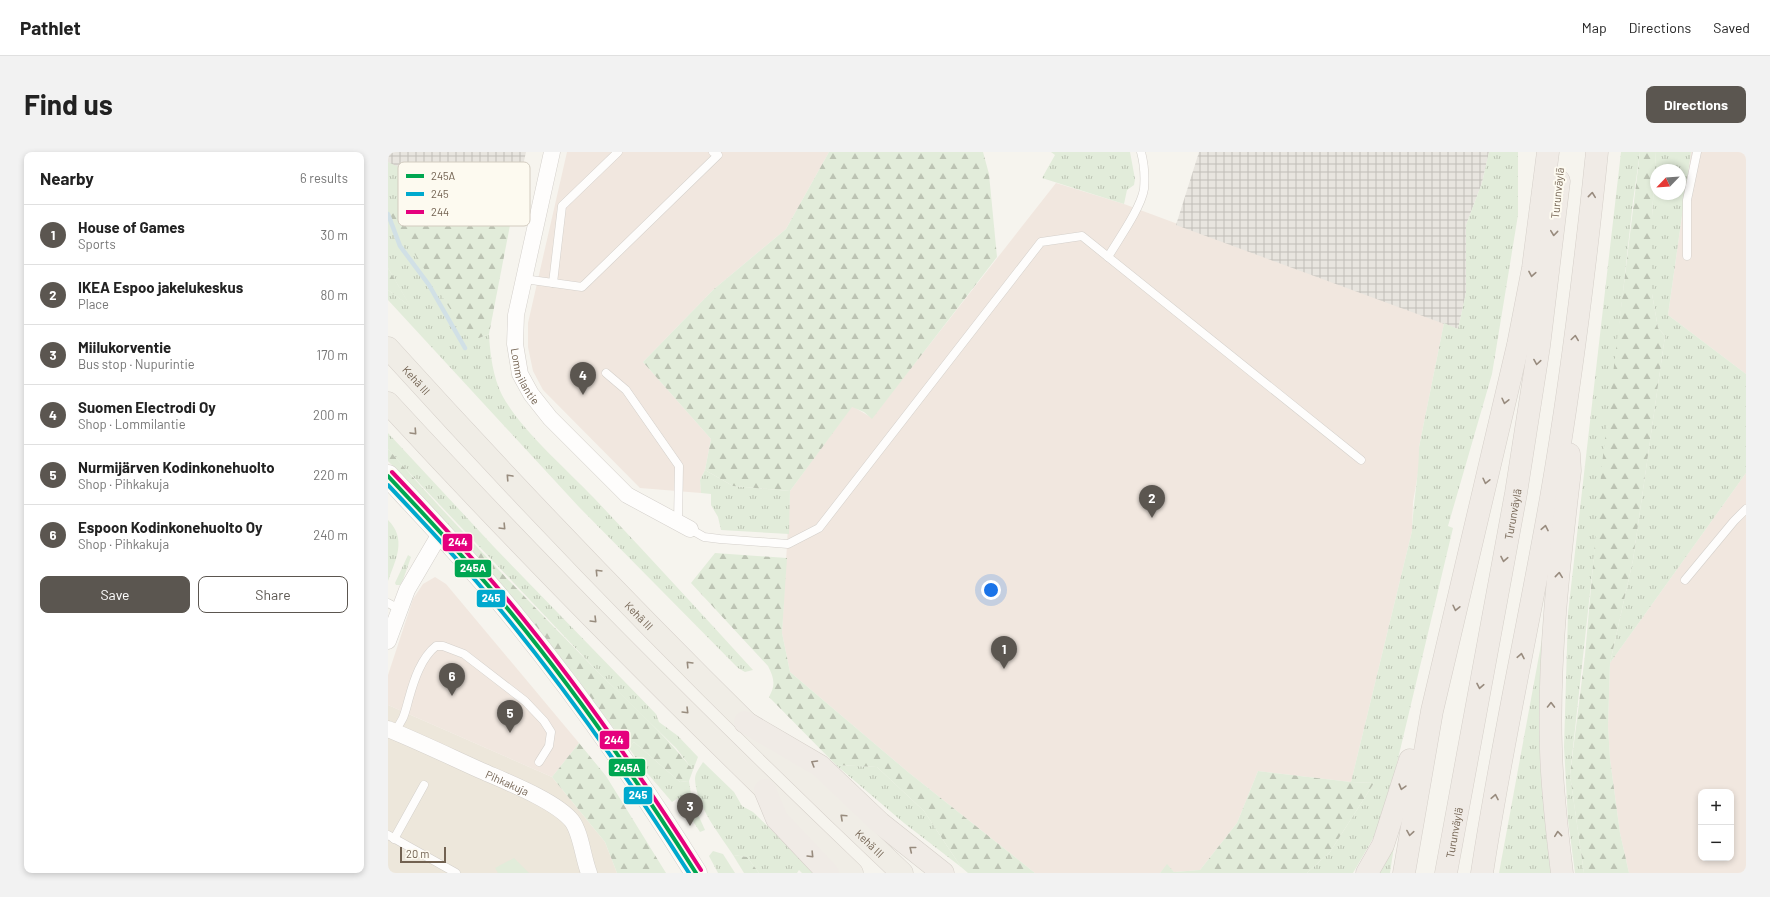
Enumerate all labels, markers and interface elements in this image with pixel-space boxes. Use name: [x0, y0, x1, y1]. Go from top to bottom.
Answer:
text: Pathlet: [20, 16, 81, 39]
text: Map: [1582, 19, 1607, 36]
text: Directions: [1629, 19, 1691, 36]
text: Saved: [1713, 19, 1750, 36]
button: Directions: [1646, 86, 1746, 123]
text: Find us: [24, 87, 113, 121]
legend: [398, 162, 530, 226]
north arrow: [1650, 164, 1686, 200]
street label: Turunväylä: [1548, 167, 1566, 219]
text: Nearby: [40, 168, 94, 188]
text: 245A: [431, 169, 456, 182]
text: 6 results: [300, 170, 348, 186]
text: 245: [431, 187, 449, 200]
one-way arrow: [1588, 192, 1597, 198]
text: 244: [431, 205, 449, 218]
text: House of Games: [78, 218, 185, 236]
text: 1: [51, 227, 55, 243]
text: 30 m: [321, 227, 348, 243]
one-way arrow: [1549, 230, 1558, 236]
text: Sports: [78, 236, 116, 252]
one-way arrow: [1528, 271, 1536, 277]
text: IKEA Espoo jakelukeskus: [78, 278, 243, 296]
text: 2: [49, 287, 57, 303]
text: 80 m: [321, 287, 348, 303]
text: Place: [78, 296, 109, 312]
one-way arrow: [1570, 335, 1579, 341]
text: Miilukorventie: [78, 338, 171, 356]
text: 3: [49, 347, 57, 363]
text: 170 m: [317, 347, 348, 363]
street label: Lommilantie: [509, 347, 543, 407]
text: Bus stop · Nupurintie: [78, 356, 195, 372]
one-way arrow: [1533, 358, 1542, 365]
pin: 4: [570, 362, 596, 395]
street label: Kehä III: [400, 363, 433, 397]
one-way arrow: [1501, 397, 1510, 404]
text: Suomen Electrodi Oy: [78, 398, 216, 416]
text: 4: [49, 407, 57, 423]
text: 200 m: [313, 407, 348, 423]
text: Shop · Lommilantie: [78, 416, 186, 432]
one-way arrow: [410, 427, 417, 435]
text: Nurmijärven Kodinkonehuolto: [78, 458, 275, 476]
text: 5: [49, 467, 57, 483]
text: 220 m: [313, 467, 348, 483]
one-way arrow: [506, 474, 513, 482]
text: Shop · Pihkakuja: [78, 476, 169, 492]
one-way arrow: [1483, 478, 1491, 485]
pin: 2: [1139, 485, 1165, 518]
street label: Turunväylä: [1501, 488, 1523, 540]
text: Espoon Kodinkonehuolto Oy: [78, 518, 263, 536]
one-way arrow: [499, 522, 506, 530]
one-way arrow: [1541, 525, 1549, 531]
text: 6: [50, 527, 56, 543]
text: 240 m: [313, 527, 348, 543]
line badge: 244: [442, 533, 473, 552]
text: 244: [448, 535, 468, 548]
text: Shop · Pihkakuja: [78, 536, 169, 552]
one-way arrow: [1501, 556, 1509, 562]
line badge: 245A: [454, 559, 492, 578]
text: 245A: [460, 561, 487, 574]
one-way arrow: [595, 569, 603, 577]
one-way arrow: [1554, 572, 1563, 578]
button: Save: [40, 576, 190, 613]
button: Share: [198, 576, 348, 613]
your location: [981, 580, 1001, 600]
line badge: 245: [476, 589, 506, 608]
text: 245: [482, 591, 500, 604]
street label: Kehä III: [623, 598, 656, 632]
one-way arrow: [1453, 605, 1461, 611]
one-way arrow: [589, 615, 597, 623]
pin: 1: [991, 636, 1017, 669]
one-way arrow: [1517, 653, 1525, 659]
one-way arrow: [686, 661, 694, 669]
pin: 6: [439, 663, 465, 696]
one-way arrow: [1476, 683, 1484, 690]
pin: 5: [497, 700, 523, 733]
one-way arrow: [1547, 702, 1555, 708]
one-way arrow: [681, 707, 689, 714]
line badge: 244: [599, 730, 630, 750]
text: 244: [604, 733, 624, 746]
line badge: 245A: [608, 758, 646, 777]
text: 245A: [614, 761, 641, 774]
one-way arrow: [811, 761, 818, 768]
street label: Pihkakuja: [484, 767, 531, 798]
one-way arrow: [1398, 783, 1407, 790]
line badge: 245: [623, 786, 653, 805]
text: 245: [629, 788, 647, 801]
map controls: [1698, 789, 1734, 861]
button: +: [1698, 789, 1734, 825]
pin: 3: [677, 793, 703, 826]
one-way arrow: [1490, 794, 1498, 800]
street label: Turunväylä: [1442, 806, 1464, 859]
one-way arrow: [840, 815, 848, 822]
button: −: [1698, 825, 1734, 861]
street label: Kehä III: [853, 826, 887, 860]
one-way arrow: [1406, 830, 1415, 836]
one-way arrow: [1553, 831, 1562, 837]
scale bar: [400, 845, 446, 864]
one-way arrow: [910, 846, 917, 853]
text: 20 m: [406, 847, 429, 860]
one-way arrow: [806, 850, 814, 858]

